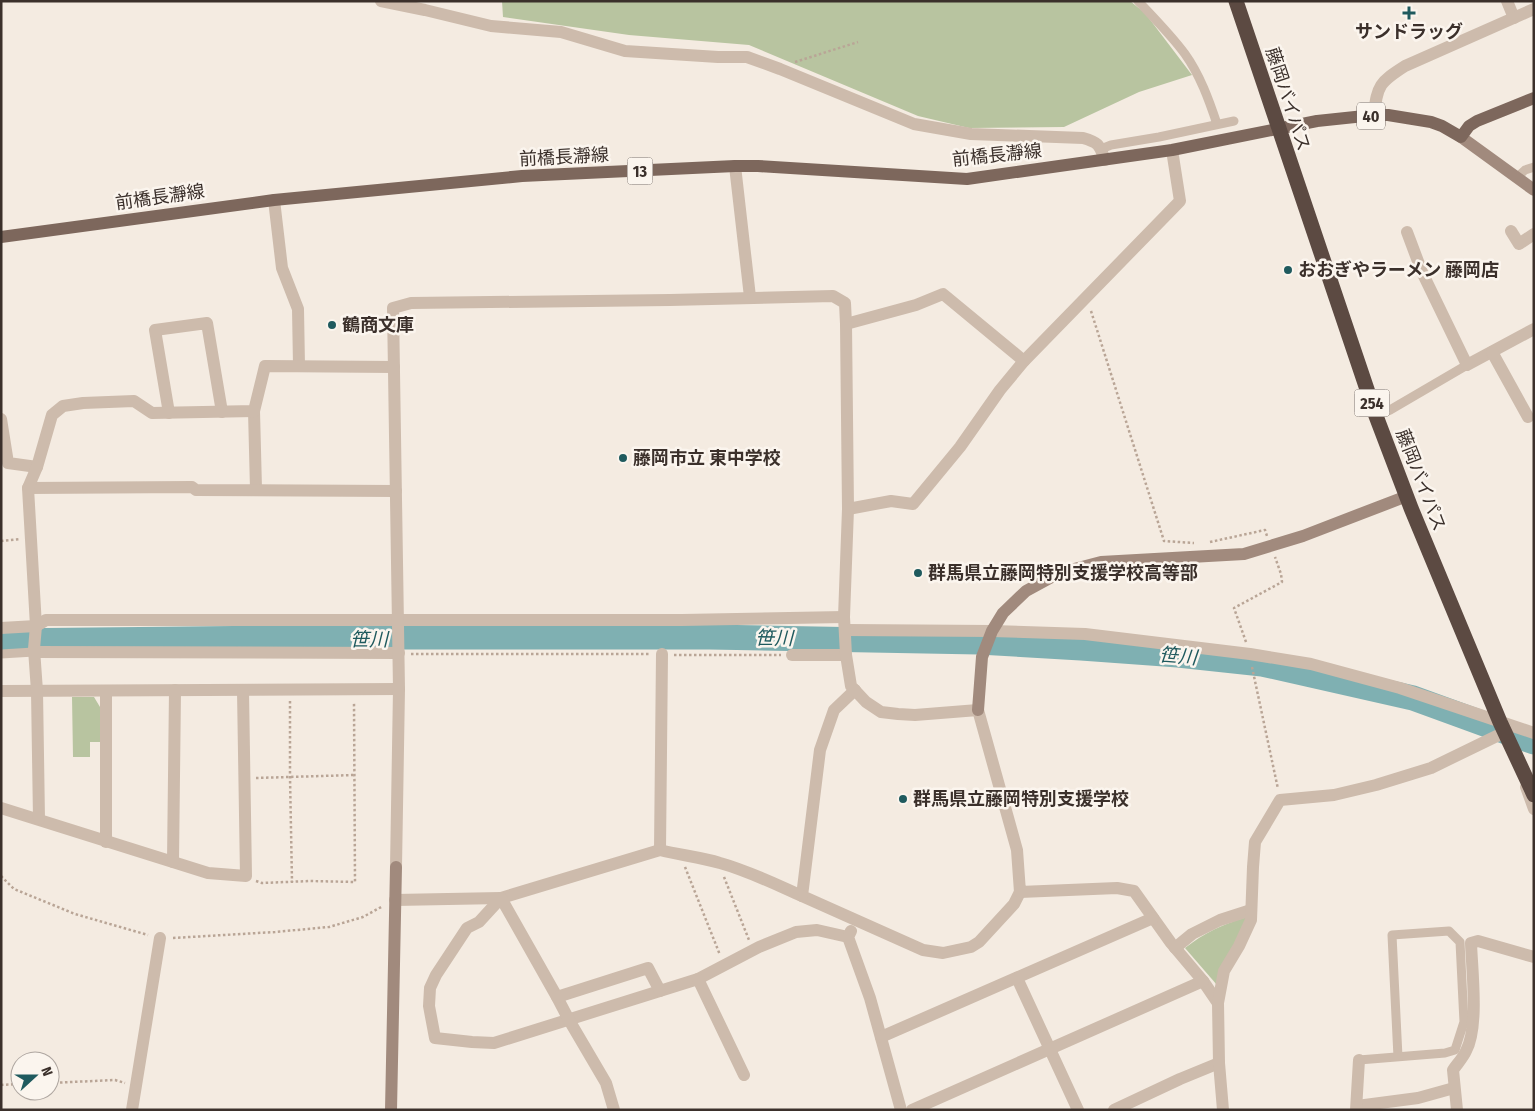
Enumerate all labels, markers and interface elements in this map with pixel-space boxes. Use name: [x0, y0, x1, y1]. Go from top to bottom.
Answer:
marker: サンドラッグ: [1403, 7, 1415, 19]
place label: サンドラッグ: [1355, 21, 1463, 43]
street label: 藤岡バイパス: [1261, 44, 1315, 154]
road number: 40: [1357, 102, 1385, 130]
street label: 前橋長瀞線: [951, 139, 1043, 171]
street label: 前橋長瀞線: [518, 144, 610, 170]
road number: 13: [628, 158, 652, 185]
street label: 前橋長瀞線: [114, 180, 206, 214]
place label: おおぎやラーメン 藤岡店: [1298, 259, 1499, 281]
marker: おおぎやラーメン 藤岡店: [1282, 264, 1294, 276]
place label: 鶴商文庫: [342, 314, 414, 336]
marker: 鶴商文庫: [326, 319, 338, 331]
road number: 254: [1354, 389, 1390, 416]
street label: 藤岡バイパス: [1391, 426, 1451, 534]
place label: 藤岡市立 東中学校: [633, 447, 781, 469]
marker: 藤岡市立 東中学校: [617, 452, 629, 464]
place label: 群馬県立藤岡特別支援学校高等部: [928, 562, 1198, 584]
marker: 群馬県立藤岡特別支援学校高等部: [912, 567, 924, 579]
water label: 笹川: [755, 626, 795, 650]
water label: 笹川: [350, 628, 390, 651]
water label: 笹川: [1158, 643, 1200, 669]
place label: 群馬県立藤岡特別支援学校: [913, 788, 1129, 810]
marker: 群馬県立藤岡特別支援学校: [897, 793, 909, 805]
north arrow: [10, 1051, 60, 1101]
text: N: [37, 1065, 56, 1078]

